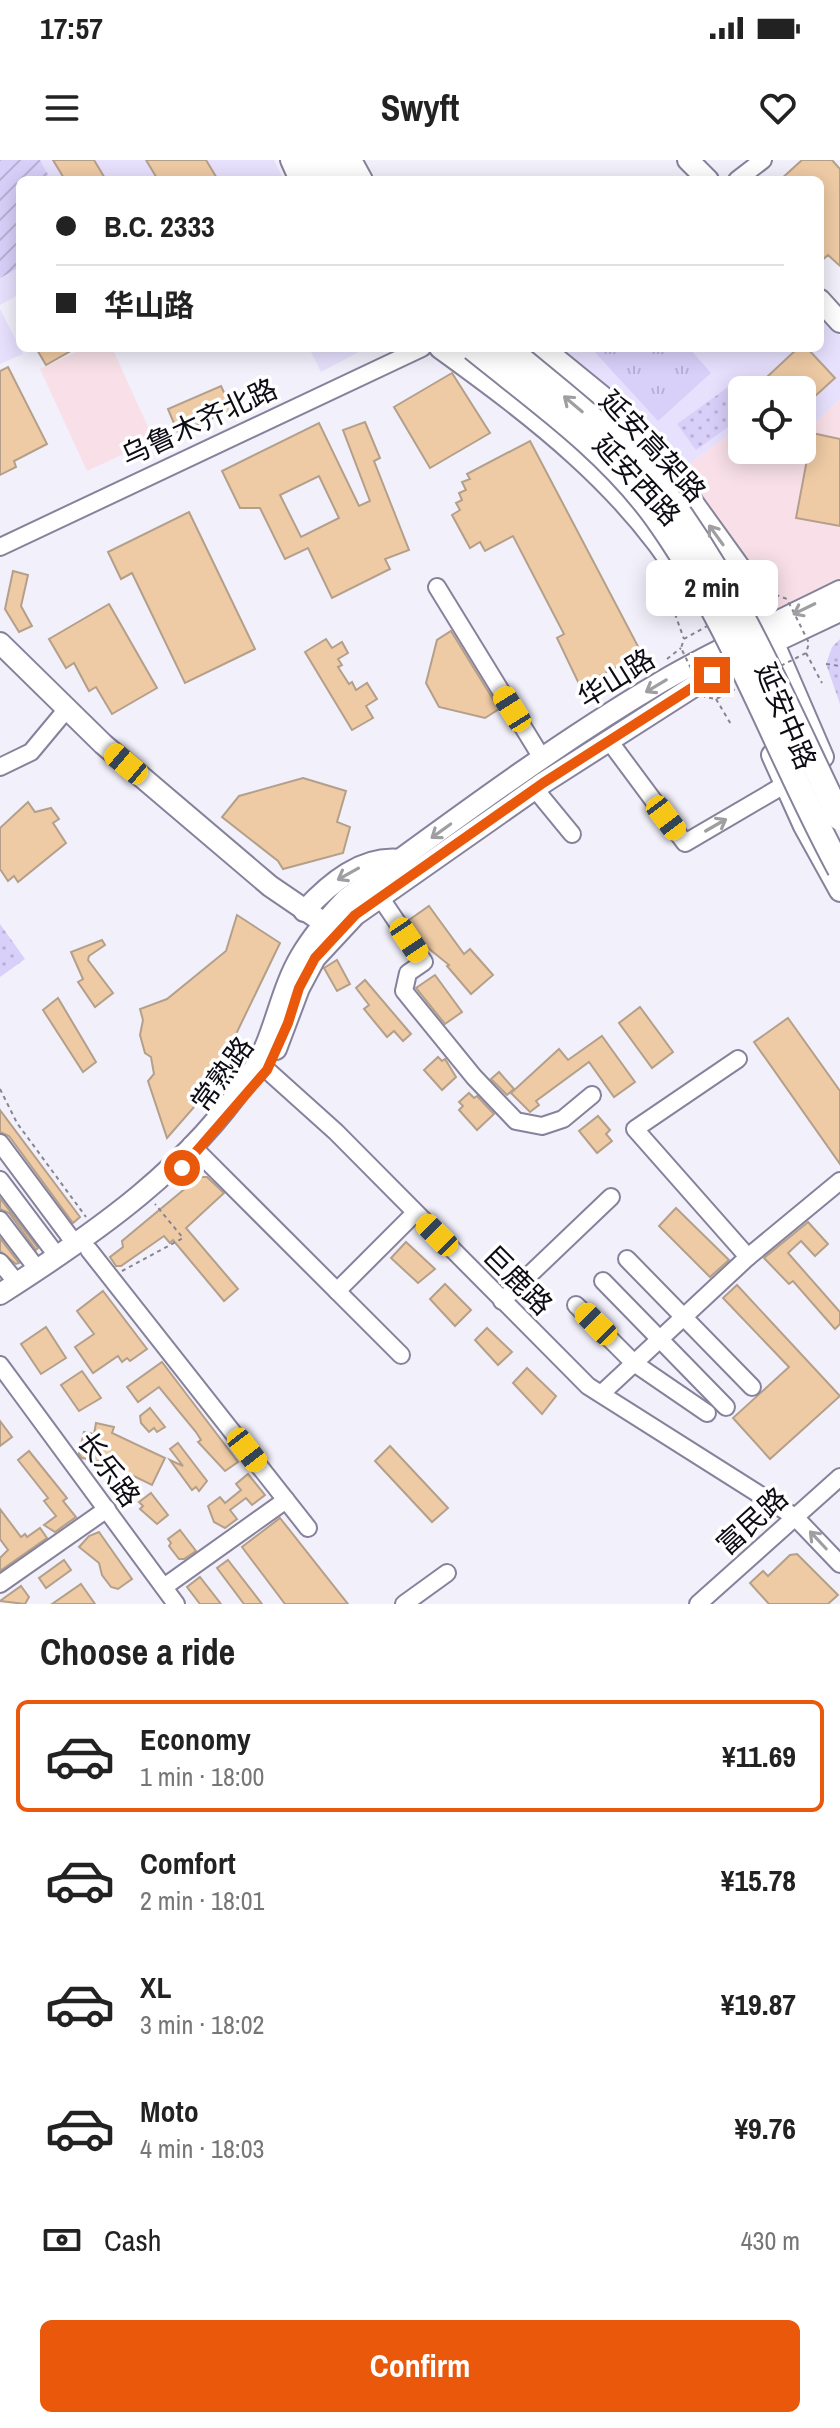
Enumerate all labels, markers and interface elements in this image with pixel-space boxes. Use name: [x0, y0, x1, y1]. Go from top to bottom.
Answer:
text: 17:57: [40, 8, 103, 48]
text: Swyft: [381, 84, 459, 132]
icon: menu: [40, 86, 84, 130]
icon: heart: [756, 86, 800, 130]
text: B.C. 2333: [104, 206, 215, 246]
text: 华山路: [104, 285, 194, 325]
street label: 乌鲁木齐北路: [115, 369, 283, 475]
map controls: [728, 376, 816, 464]
button: locate: [728, 376, 816, 464]
street label: 延安高架路: [591, 382, 715, 510]
one-way arrow: [563, 395, 584, 413]
street label: 延安西路: [585, 426, 689, 534]
one-way arrow: [708, 524, 724, 546]
callout: 2 min: [646, 559, 778, 615]
text: 2 min: [684, 570, 740, 605]
one-way arrow: [793, 602, 817, 617]
street label: 华山路: [570, 640, 662, 716]
route end: [694, 657, 730, 693]
street label: 延安中路: [747, 657, 825, 775]
one-way arrow: [645, 678, 668, 694]
car: [489, 682, 535, 736]
car: [100, 739, 152, 789]
car: [642, 792, 690, 844]
one-way arrow: [704, 817, 727, 833]
one-way arrow: [430, 822, 452, 839]
one-way arrow: [336, 867, 360, 882]
car: [386, 913, 432, 967]
street label: 常熟路: [182, 1029, 262, 1119]
route start: [164, 1150, 200, 1186]
car: [412, 1210, 462, 1260]
street label: 巨鹿路: [475, 1237, 561, 1323]
car: [571, 1299, 621, 1349]
street label: 长乐路: [69, 1424, 149, 1514]
car: [223, 1424, 271, 1476]
street label: 富民路: [708, 1479, 796, 1563]
one-way arrow: [809, 1531, 827, 1551]
text: Choose a ride: [40, 1628, 235, 1676]
text: Economy: [140, 1719, 251, 1759]
icon: car: [44, 1720, 116, 1792]
text: ¥11.69: [722, 1736, 796, 1776]
text: 1 min · 18:00: [140, 1759, 264, 1794]
text: Comfort: [140, 1843, 236, 1883]
icon: car: [44, 1844, 116, 1916]
text: ¥15.78: [721, 1860, 796, 1900]
text: 2 min · 18:01: [140, 1883, 264, 1918]
text: XL: [140, 1967, 171, 2007]
icon: car: [44, 1968, 116, 2040]
text: ¥19.87: [721, 1984, 796, 2024]
text: 3 min · 18:02: [140, 2007, 264, 2042]
text: Moto: [140, 2091, 199, 2131]
icon: car: [44, 2092, 116, 2164]
text: ¥9.76: [734, 2108, 796, 2148]
text: 4 min · 18:03: [140, 2131, 264, 2166]
icon: cash: [40, 2218, 84, 2262]
text: Cash: [104, 2220, 161, 2260]
text: 430 m: [741, 2223, 800, 2258]
button: Confirm: [40, 2320, 800, 2412]

